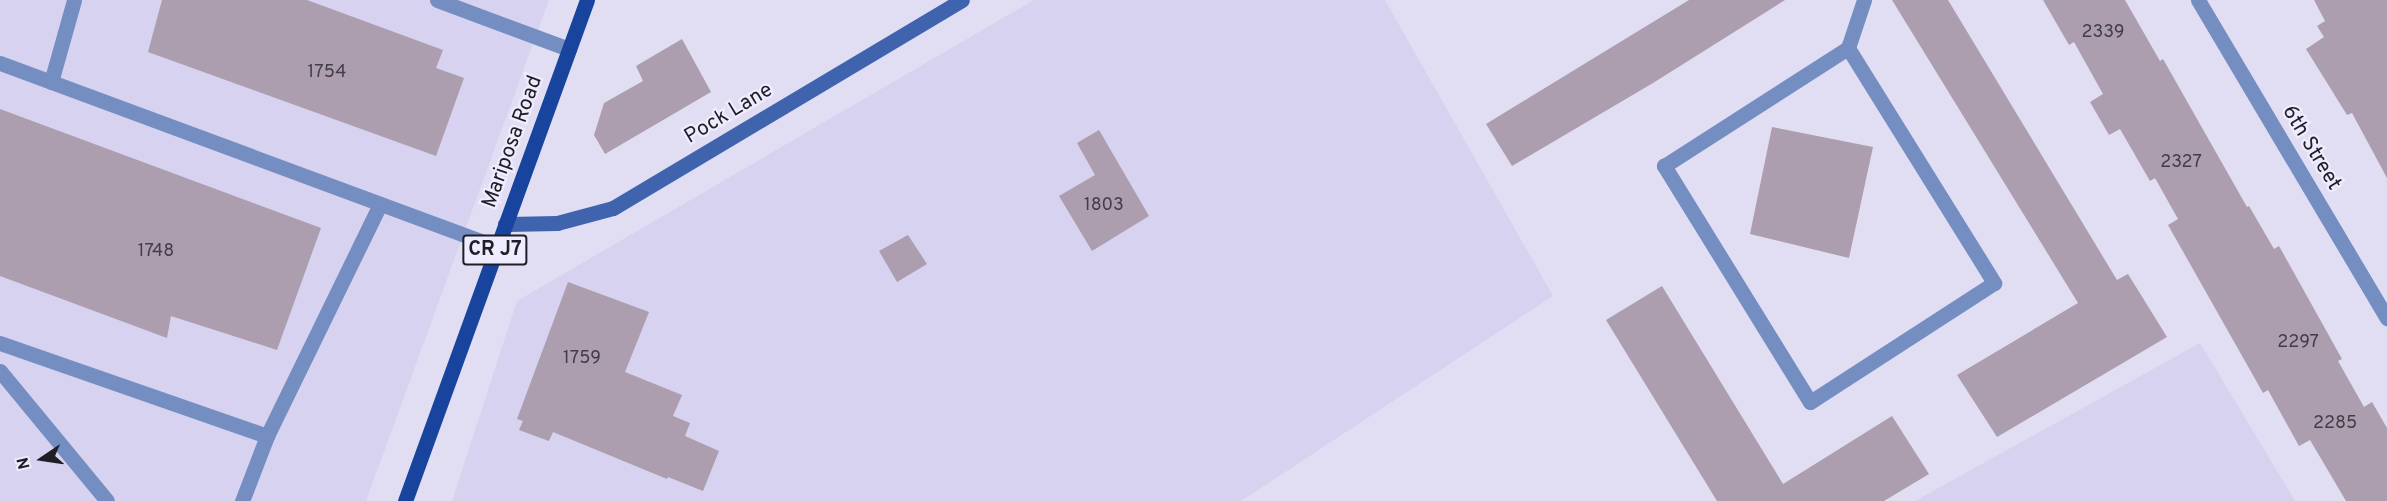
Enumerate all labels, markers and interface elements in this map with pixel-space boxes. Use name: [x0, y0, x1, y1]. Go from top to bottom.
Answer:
house number: 2339: [2081, 22, 2125, 44]
house number: 1754: [308, 62, 346, 84]
street label: Mariposa Road: [477, 72, 549, 212]
street label: Pock Lane: [680, 78, 778, 150]
street label: 6th Street: [2276, 101, 2346, 195]
house number: 2327: [2160, 152, 2202, 174]
house number: 1803: [1084, 195, 1124, 217]
road number: CR J7: [462, 233, 528, 267]
house number: 1748: [138, 241, 174, 263]
house number: 2297: [2277, 332, 2319, 354]
house number: 1759: [563, 348, 601, 370]
house number: 2285: [2313, 413, 2357, 435]
north arrow: [12, 429, 72, 489]
text: N: [13, 455, 35, 471]

